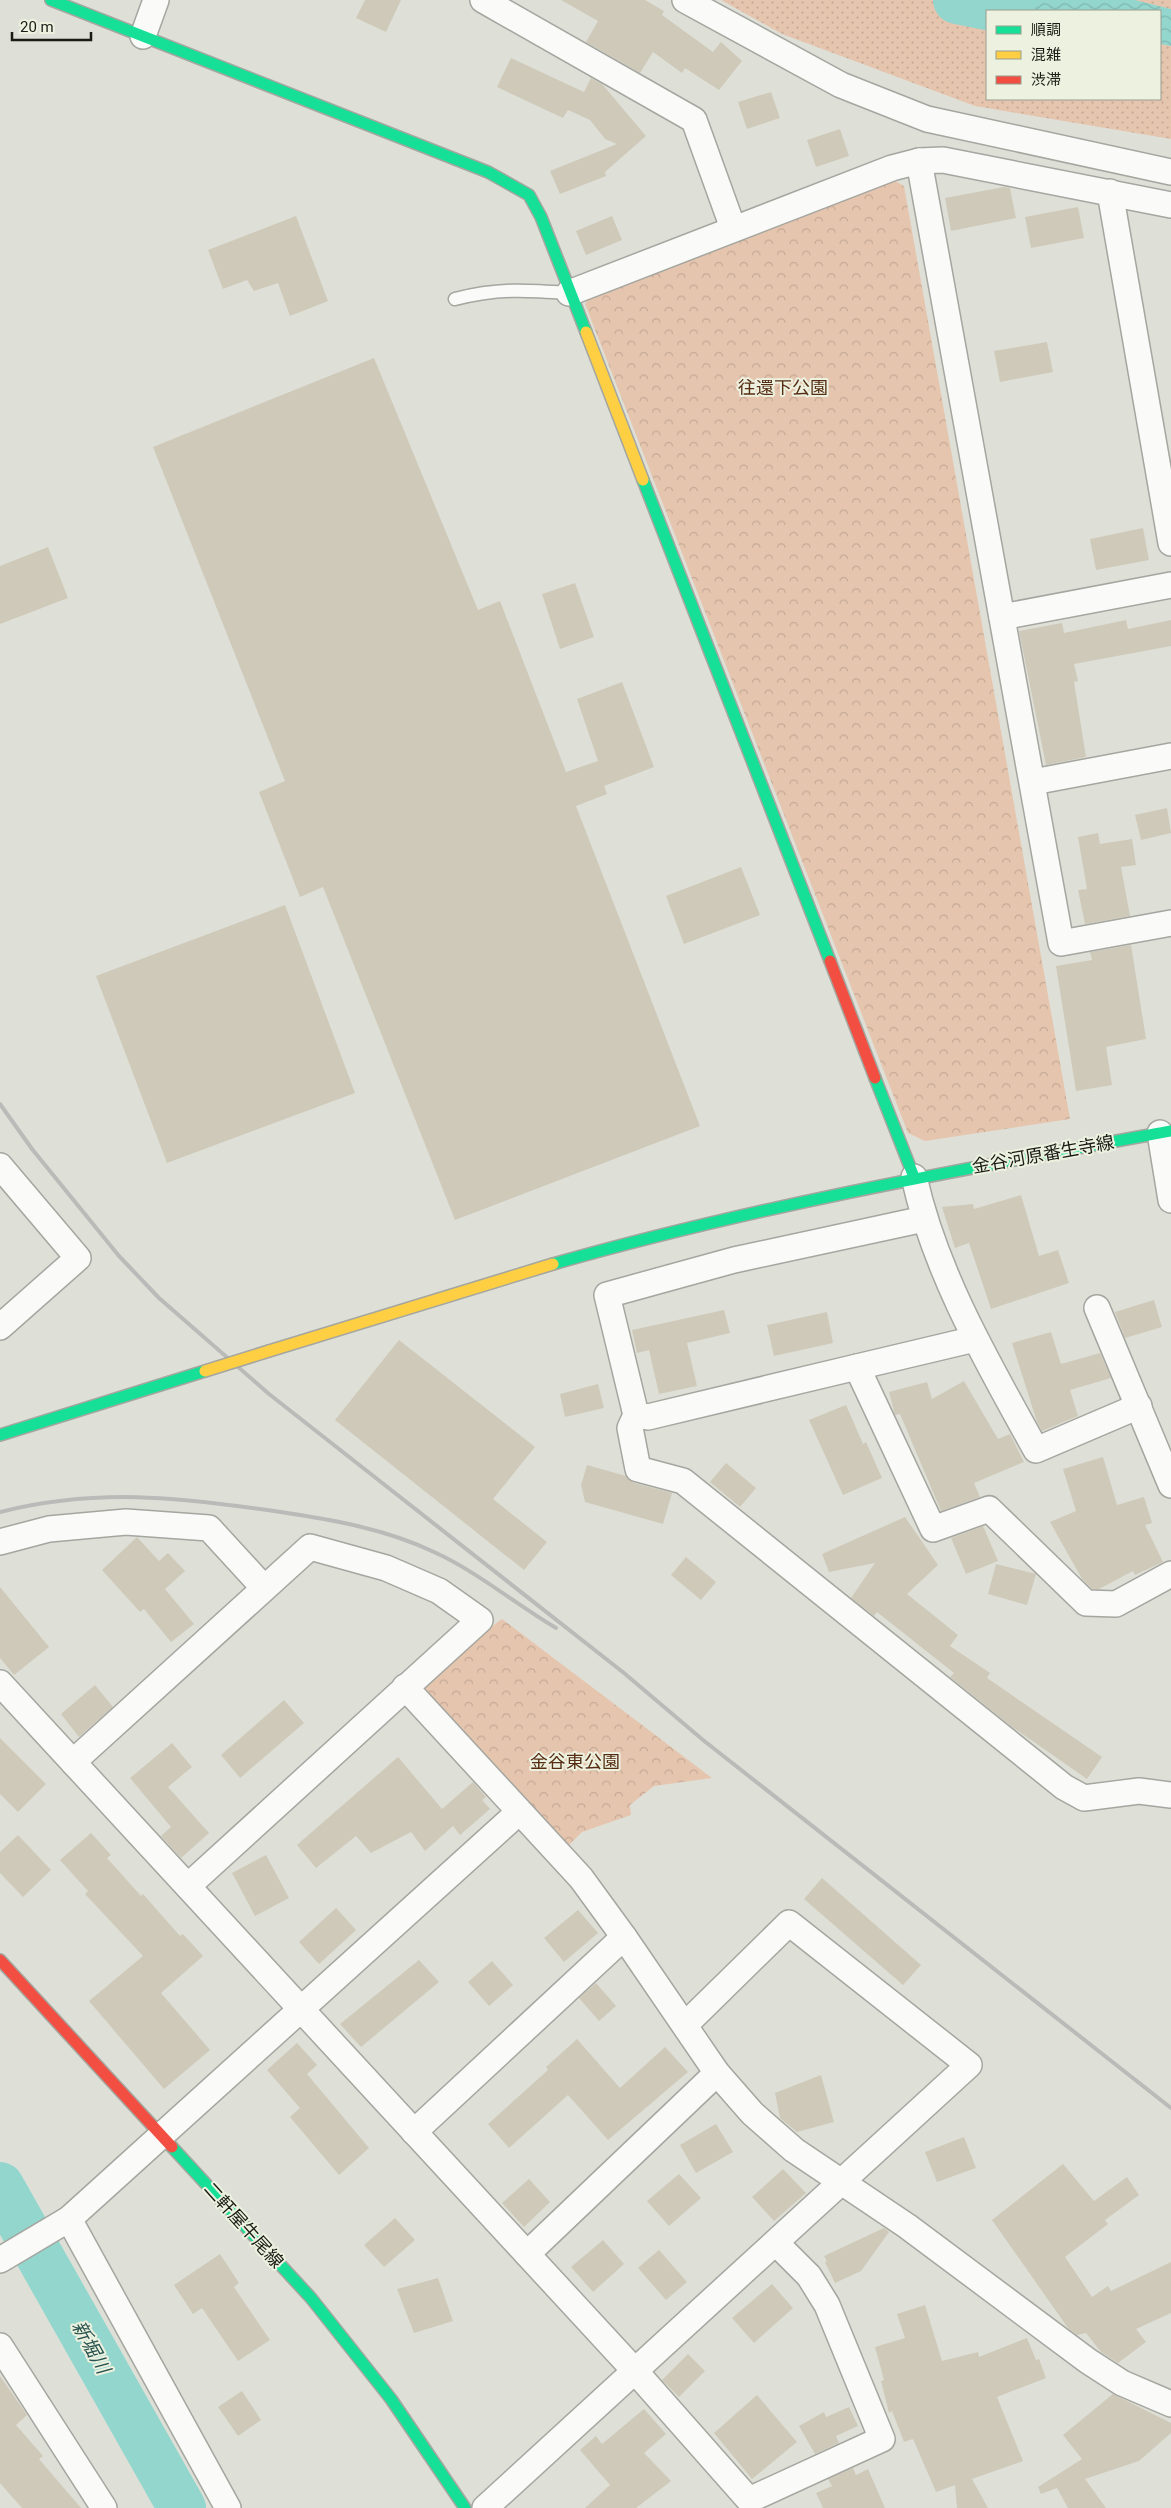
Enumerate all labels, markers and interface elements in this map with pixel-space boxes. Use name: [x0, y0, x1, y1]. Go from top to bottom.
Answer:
scale bar: [12, 10, 91, 42]
legend: [986, 10, 1161, 100]
text: 20 m: [20, 18, 54, 36]
text: 順調: [1031, 21, 1061, 39]
text: 混雑: [1031, 46, 1061, 64]
text: 渋滞: [1031, 71, 1061, 89]
park label: 往還下公園: [738, 377, 828, 398]
street label: 金谷河原番生寺線: [970, 1131, 1116, 1177]
park label: 金谷東公園: [530, 1751, 620, 1772]
street label: 二軒屋牛尾線: [200, 2178, 288, 2272]
water label: 新堀川: [67, 2316, 116, 2379]

